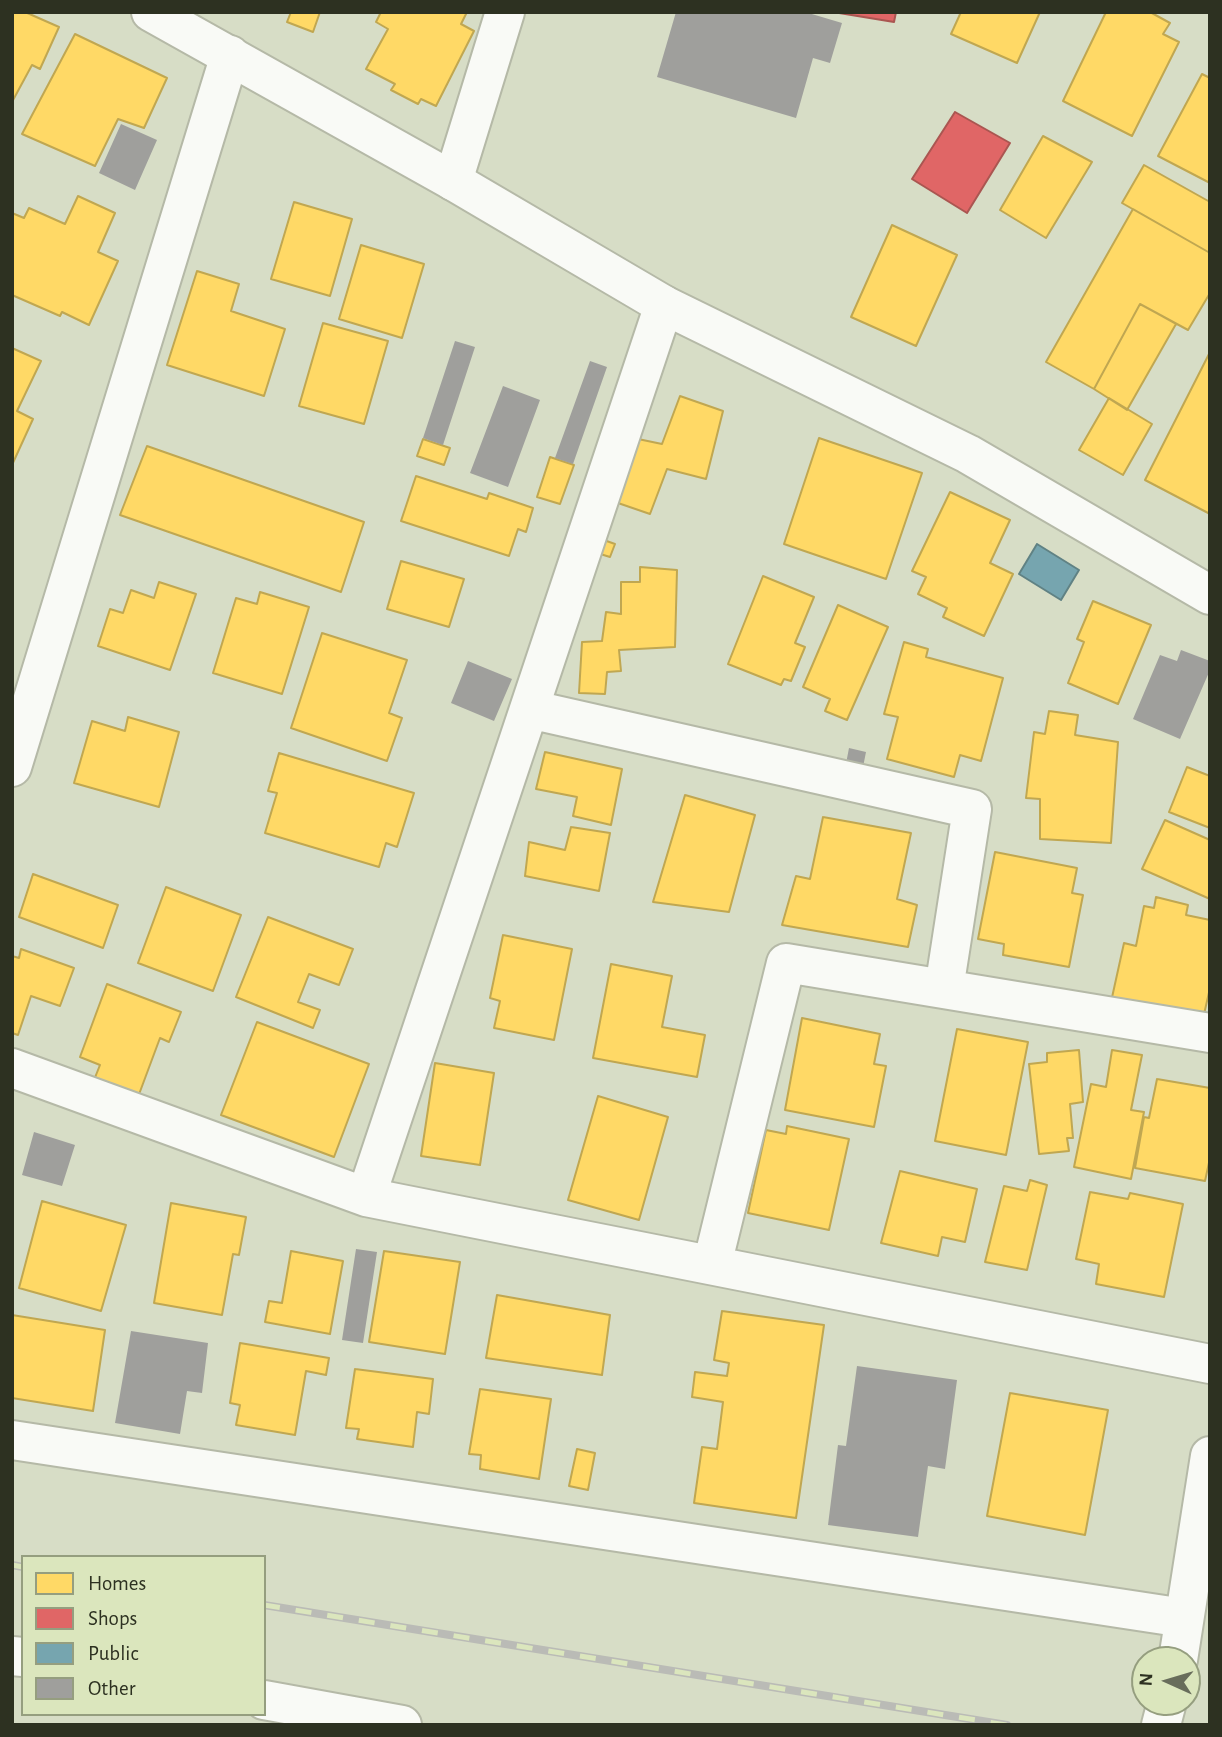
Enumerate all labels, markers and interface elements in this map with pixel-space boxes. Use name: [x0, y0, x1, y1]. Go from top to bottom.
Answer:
legend: [21, 1555, 266, 1716]
text: Homes: [88, 1573, 146, 1594]
text: Shops: [88, 1608, 137, 1629]
text: Public: [88, 1643, 138, 1664]
north arrow: [1131, 1646, 1201, 1716]
text: N: [1137, 1672, 1156, 1687]
text: Other: [88, 1678, 135, 1699]

